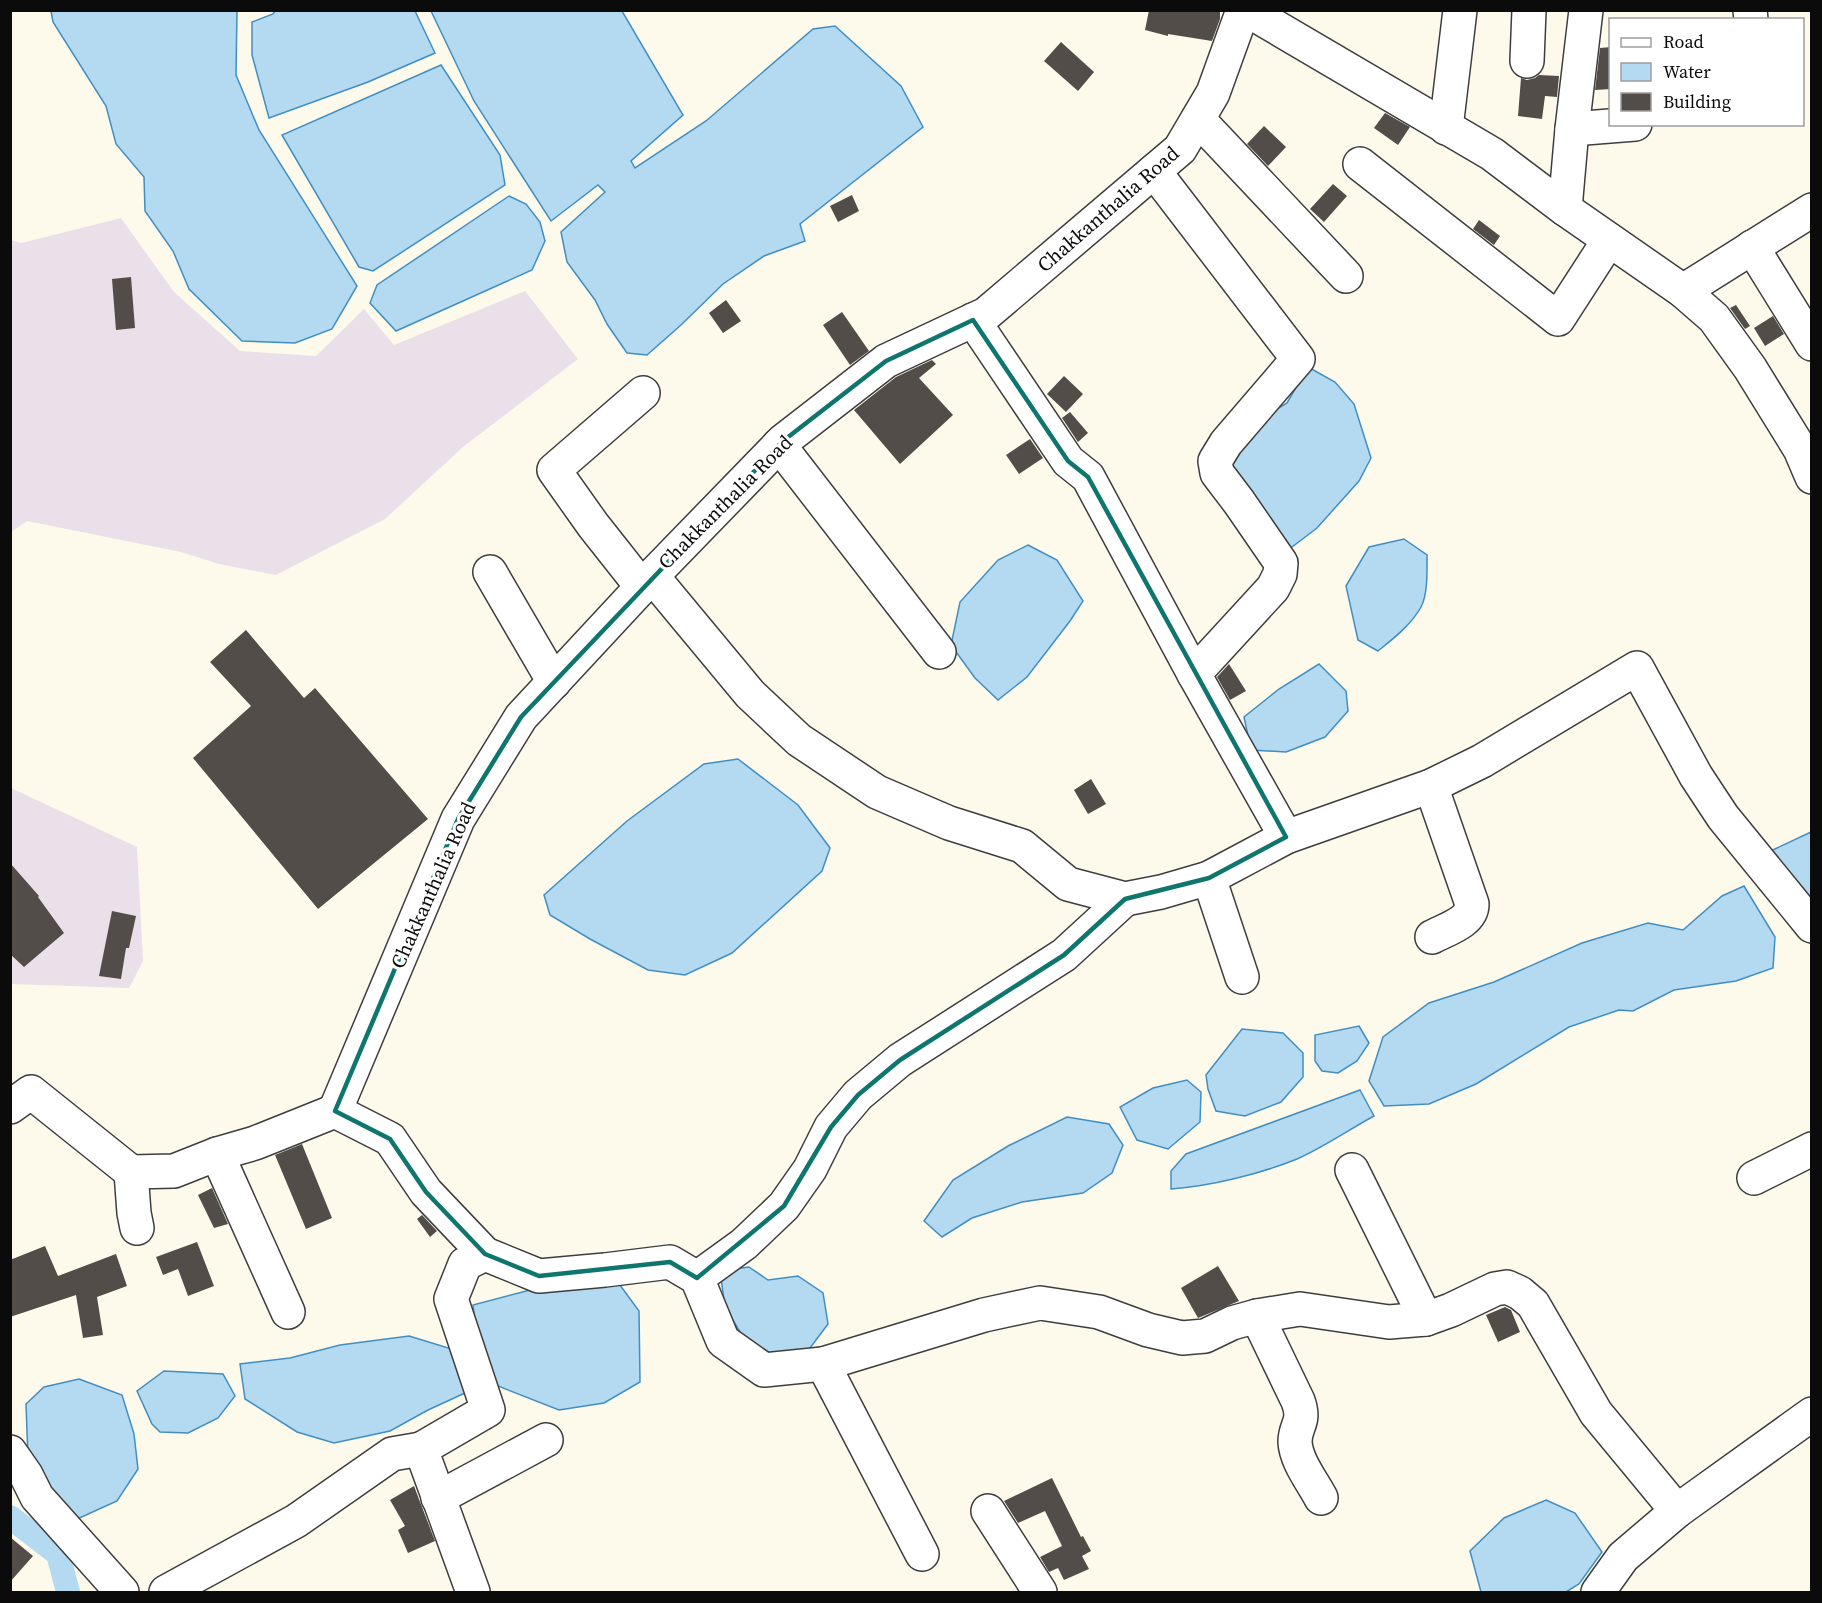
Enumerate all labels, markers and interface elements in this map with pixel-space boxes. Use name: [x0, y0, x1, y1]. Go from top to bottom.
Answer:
legend: [1609, 18, 1804, 126]
text: Road: [1663, 29, 1704, 54]
text: Water: [1663, 59, 1711, 84]
text: Building: [1663, 89, 1731, 114]
street label: Chakkanthalia Road: [1031, 139, 1185, 278]
street label: Chakkanthalia Road: [652, 428, 799, 575]
street label: Chakkanthalia Road: [384, 797, 483, 973]

